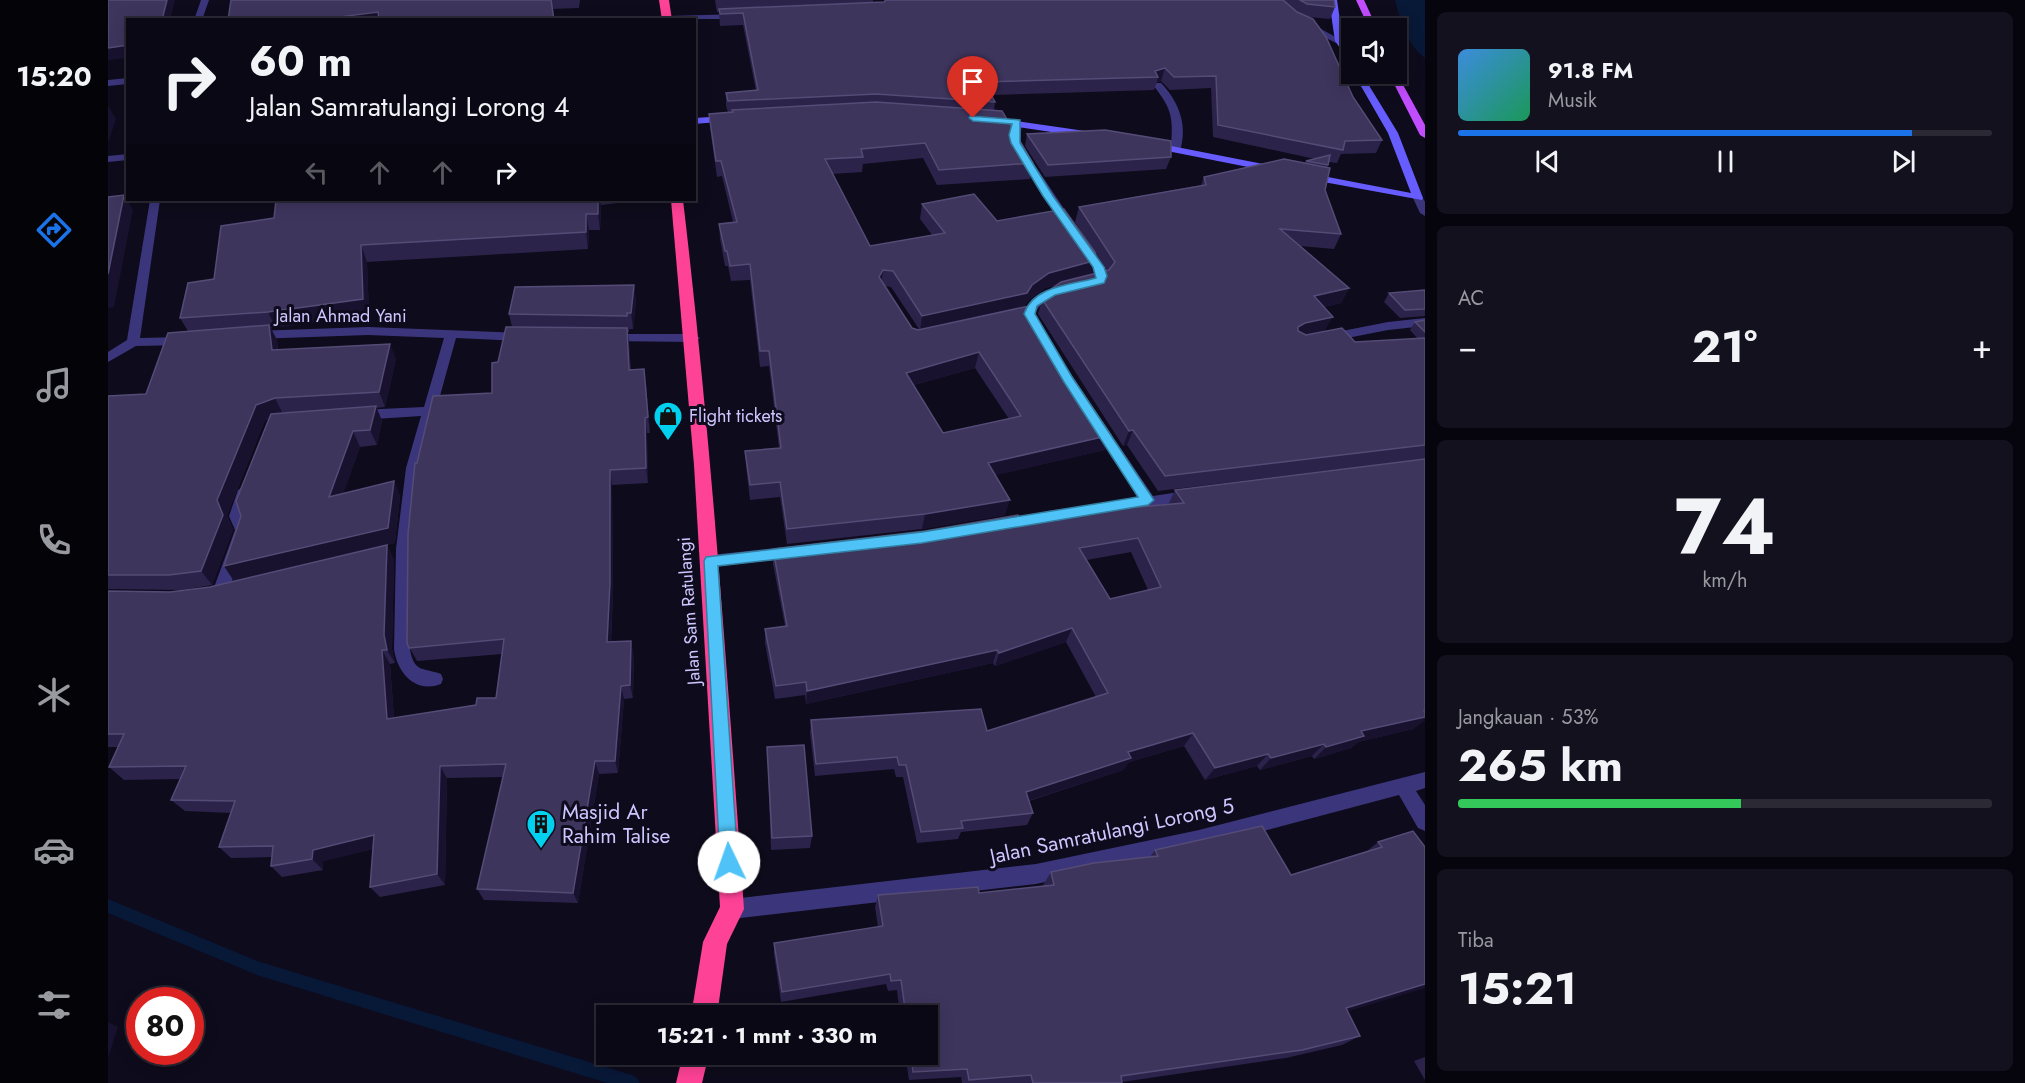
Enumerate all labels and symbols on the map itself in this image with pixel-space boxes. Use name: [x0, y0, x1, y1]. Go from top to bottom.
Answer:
pin: [947, 56, 998, 118]
street label: Jalan Ahmad Yani: [273, 303, 407, 329]
shop icon: Flight tickets: [652, 400, 684, 442]
place label: Flight tickets: [689, 403, 782, 429]
street label: Jalan Sam Ratulangi: [671, 536, 707, 688]
street label: Jalan Samratulangi Lorong 5: [984, 790, 1237, 872]
place label: Masjid Ar Rahim Talise: [562, 797, 671, 851]
building icon: Masjid Ar Rahim Talise: [525, 808, 557, 850]
position arrow: [697, 830, 761, 894]
speed limit sign: 80: [126, 987, 204, 1065]

